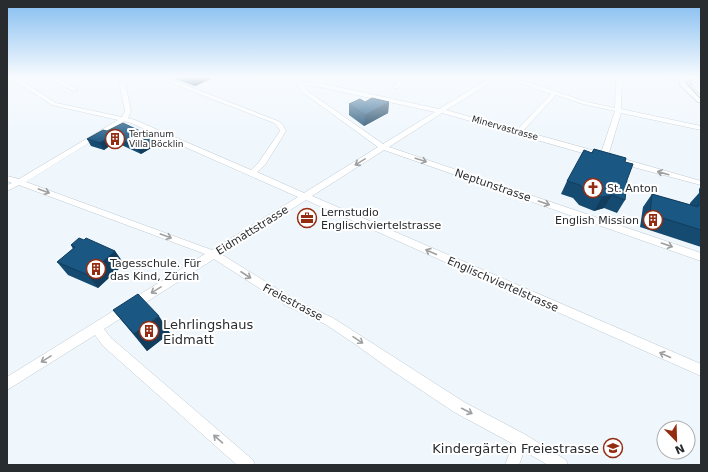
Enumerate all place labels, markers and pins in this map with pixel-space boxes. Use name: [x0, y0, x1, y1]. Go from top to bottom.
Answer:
building icon: Tertianum Villa Böcklin: [104, 128, 126, 150]
place label: Tertianum Villa Böcklin: [128, 129, 183, 149]
church icon: St. Anton: [582, 177, 604, 199]
place label: St. Anton: [607, 182, 658, 195]
place label: Lernstudio Englischviertelstrasse: [321, 206, 442, 232]
office icon: Lernstudio Englischviertelstrasse: [296, 207, 318, 229]
building icon: English Mission: [642, 209, 664, 231]
place label: English Mission: [555, 214, 639, 227]
place label: Tagesschule. Für das Kind, Zürich: [109, 257, 201, 283]
building icon: Tagesschule. Für das Kind, Zürich: [85, 258, 107, 280]
place label: Lehrlingshaus Eidmatt: [163, 317, 254, 347]
building icon: Lehrlingshaus Eidmatt: [138, 320, 160, 342]
school or university icon: Kindergärten Freiestrasse: [602, 437, 624, 459]
place label: Kindergärten Freiestrasse: [432, 441, 599, 456]

